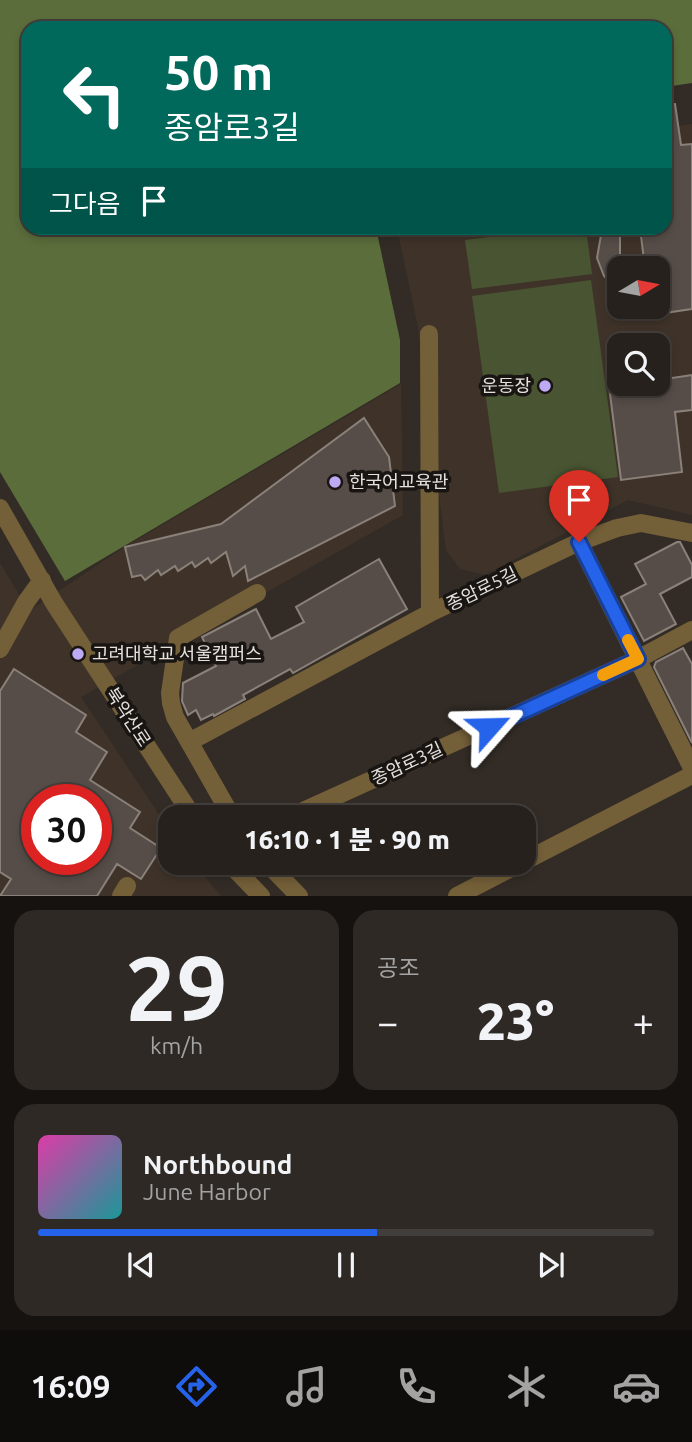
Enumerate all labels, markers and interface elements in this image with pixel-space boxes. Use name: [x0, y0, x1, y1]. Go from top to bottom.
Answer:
text: 50 m: [164, 44, 273, 99]
icon: left: [49, 49, 140, 140]
text: 종암로3길: [164, 109, 300, 145]
icon: arrive: [135, 182, 173, 220]
text: 그다음: [49, 189, 121, 218]
north arrow: [607, 256, 670, 318]
map controls: [607, 256, 670, 396]
button: search: [607, 333, 670, 396]
place label: 운동장: [481, 375, 531, 395]
marker: 운동장: [537, 378, 553, 394]
pin: [549, 470, 609, 542]
place label: 한국어교육관: [349, 471, 449, 491]
marker: 한국어교육관: [327, 474, 343, 490]
icon: arrive: [560, 481, 598, 519]
street label: 종암로5길: [443, 562, 520, 614]
place label: 고려대학교 서울캠퍼스: [92, 643, 262, 663]
marker: 고려대학교 서울캠퍼스: [70, 646, 86, 662]
street label: 북악산로: [102, 683, 155, 750]
position arrow: [452, 690, 526, 764]
street label: 종암로3길: [368, 738, 445, 788]
speed limit sign: 30: [21, 784, 112, 875]
text: 16:10 · 1 분 · 90 m: [244, 825, 450, 854]
text: 29: [125, 936, 228, 1038]
text: 공조: [377, 955, 419, 980]
text: 23°: [477, 992, 554, 1050]
text: −: [377, 1001, 398, 1043]
text: +: [633, 1001, 654, 1043]
text: km/h: [150, 1033, 203, 1058]
text: Northbound: [143, 1150, 292, 1179]
text: June Harbor: [143, 1179, 271, 1204]
icon: previous: [122, 1246, 160, 1284]
icon: pause: [327, 1246, 365, 1284]
icon: next: [532, 1246, 570, 1284]
icon: directions: [172, 1362, 221, 1411]
icon: music: [282, 1362, 331, 1411]
icon: phone: [392, 1362, 441, 1411]
icon: climate: [502, 1362, 551, 1411]
icon: car: [612, 1362, 661, 1411]
text: 16:09: [31, 1368, 111, 1404]

